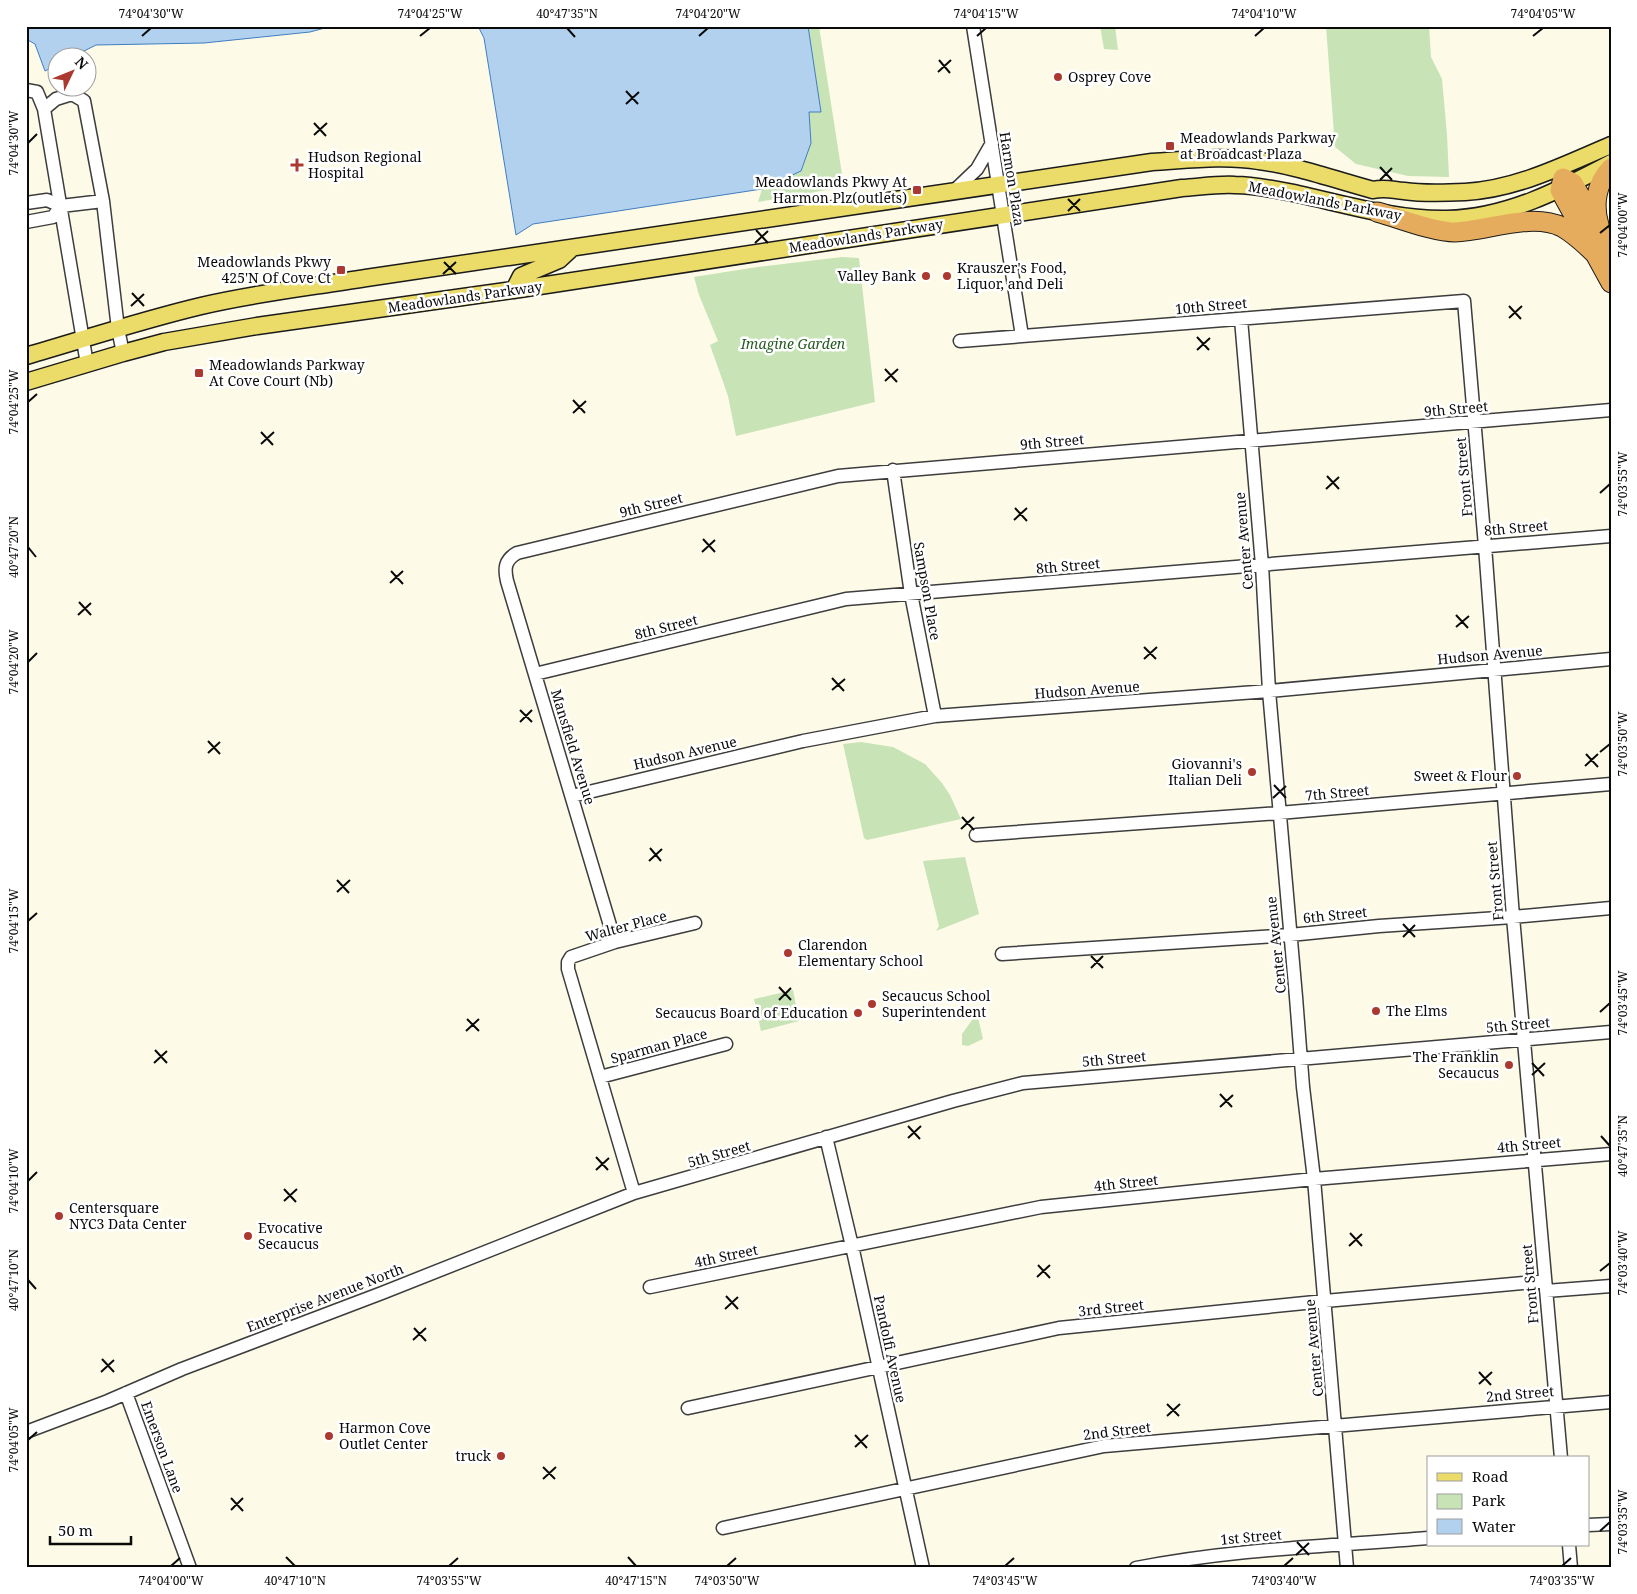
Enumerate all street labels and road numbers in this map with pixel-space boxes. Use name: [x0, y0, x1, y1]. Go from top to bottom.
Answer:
street label: Harmon Plaza: [996, 130, 1029, 228]
street label: Meadowlands Parkway: [1247, 176, 1403, 225]
street label: Meadowlands Parkway: [788, 214, 944, 257]
street label: Meadowlands Parkway: [386, 276, 543, 317]
street label: 10th Street: [1174, 293, 1248, 318]
street label: 9th Street: [1423, 396, 1489, 421]
street label: 9th Street: [1019, 429, 1085, 454]
street label: Front Street: [1451, 437, 1476, 518]
street label: 9th Street: [617, 487, 684, 522]
street label: Center Avenue: [1230, 491, 1257, 591]
street label: 8th Street: [1483, 515, 1549, 540]
street label: Sampson Place: [910, 540, 945, 642]
street label: 8th Street: [1035, 553, 1101, 578]
street label: 8th Street: [632, 609, 699, 644]
street label: Hudson Avenue: [1436, 640, 1543, 669]
street label: Hudson Avenue: [1034, 676, 1140, 703]
street label: Mansfield Avenue: [547, 687, 600, 807]
street label: Hudson Avenue: [631, 731, 739, 774]
street label: 7th Street: [1304, 780, 1370, 805]
street label: Front Street: [1482, 841, 1507, 922]
street label: Center Avenue: [1261, 895, 1290, 995]
street label: 6th Street: [1302, 902, 1368, 927]
street label: Walter Place: [583, 906, 669, 946]
street label: 5th Street: [1485, 1012, 1551, 1037]
street label: Sparman Place: [608, 1023, 709, 1068]
street label: 5th Street: [1081, 1046, 1147, 1071]
street label: 4th Street: [1496, 1132, 1562, 1157]
street label: 5th Street: [685, 1136, 752, 1172]
street label: 4th Street: [1093, 1170, 1159, 1195]
street label: 4th Street: [692, 1240, 759, 1271]
street label: Front Street: [1517, 1244, 1542, 1325]
street label: Enterprise Avenue North: [244, 1259, 406, 1336]
street label: Pandolfi Avenue: [870, 1293, 911, 1404]
street label: 3rd Street: [1077, 1295, 1145, 1320]
street label: Center Avenue: [1300, 1298, 1327, 1398]
street label: 2nd Street: [1485, 1381, 1555, 1406]
street label: Emerson Lane: [137, 1398, 188, 1495]
street label: 2nd Street: [1082, 1417, 1152, 1444]
street label: 1st Street: [1219, 1524, 1283, 1549]

